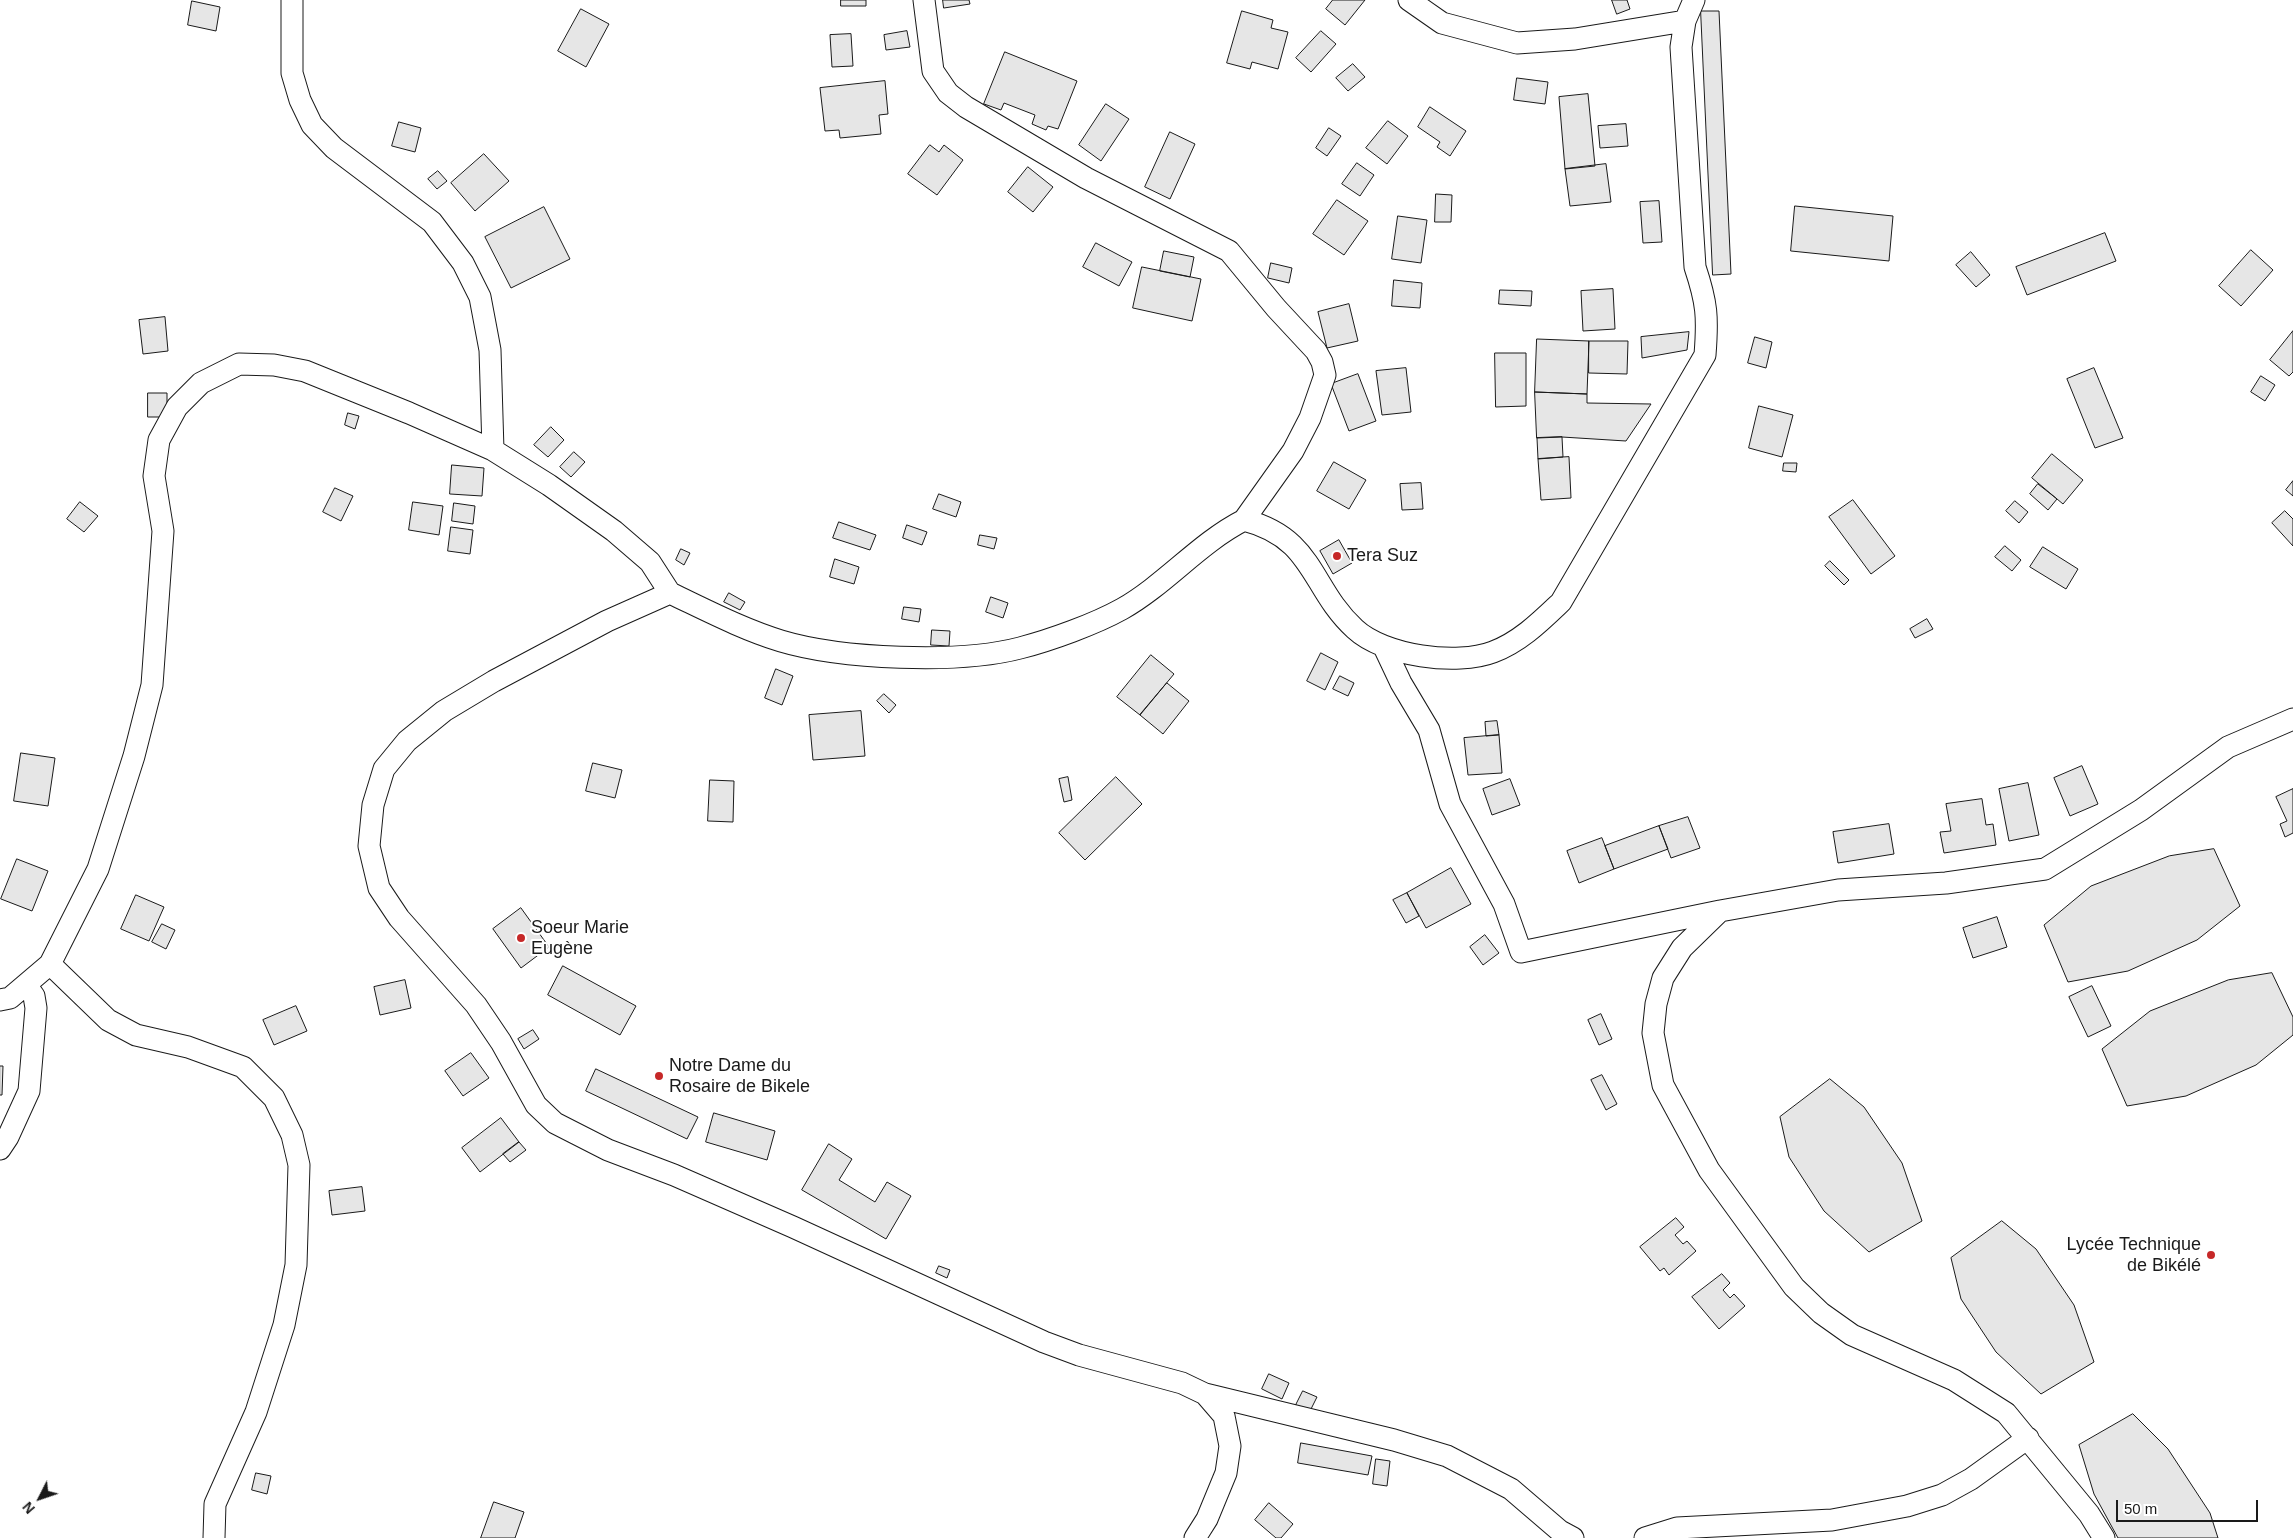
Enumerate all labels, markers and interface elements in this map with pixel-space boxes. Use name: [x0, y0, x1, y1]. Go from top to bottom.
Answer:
place label: Tera Suz: [1347, 545, 1418, 567]
marker: Tera Suz: [1331, 550, 1343, 562]
place label: Soeur Marie Eugène: [531, 917, 629, 960]
marker: Soeur Marie Eugène: [515, 932, 527, 944]
place label: Notre Dame du Rosaire de Bikele: [669, 1055, 810, 1098]
marker: Notre Dame du Rosaire de Bikele: [653, 1070, 665, 1082]
place label: Lycée Technique de Bikélé: [2067, 1234, 2201, 1276]
marker: Lycée Technique de Bikélé: [2205, 1249, 2217, 1261]
north arrow: [15, 1473, 65, 1523]
scale bar: [2118, 1490, 2260, 1522]
text: N: [19, 1499, 38, 1517]
text: 50 m: [2124, 1500, 2157, 1517]

